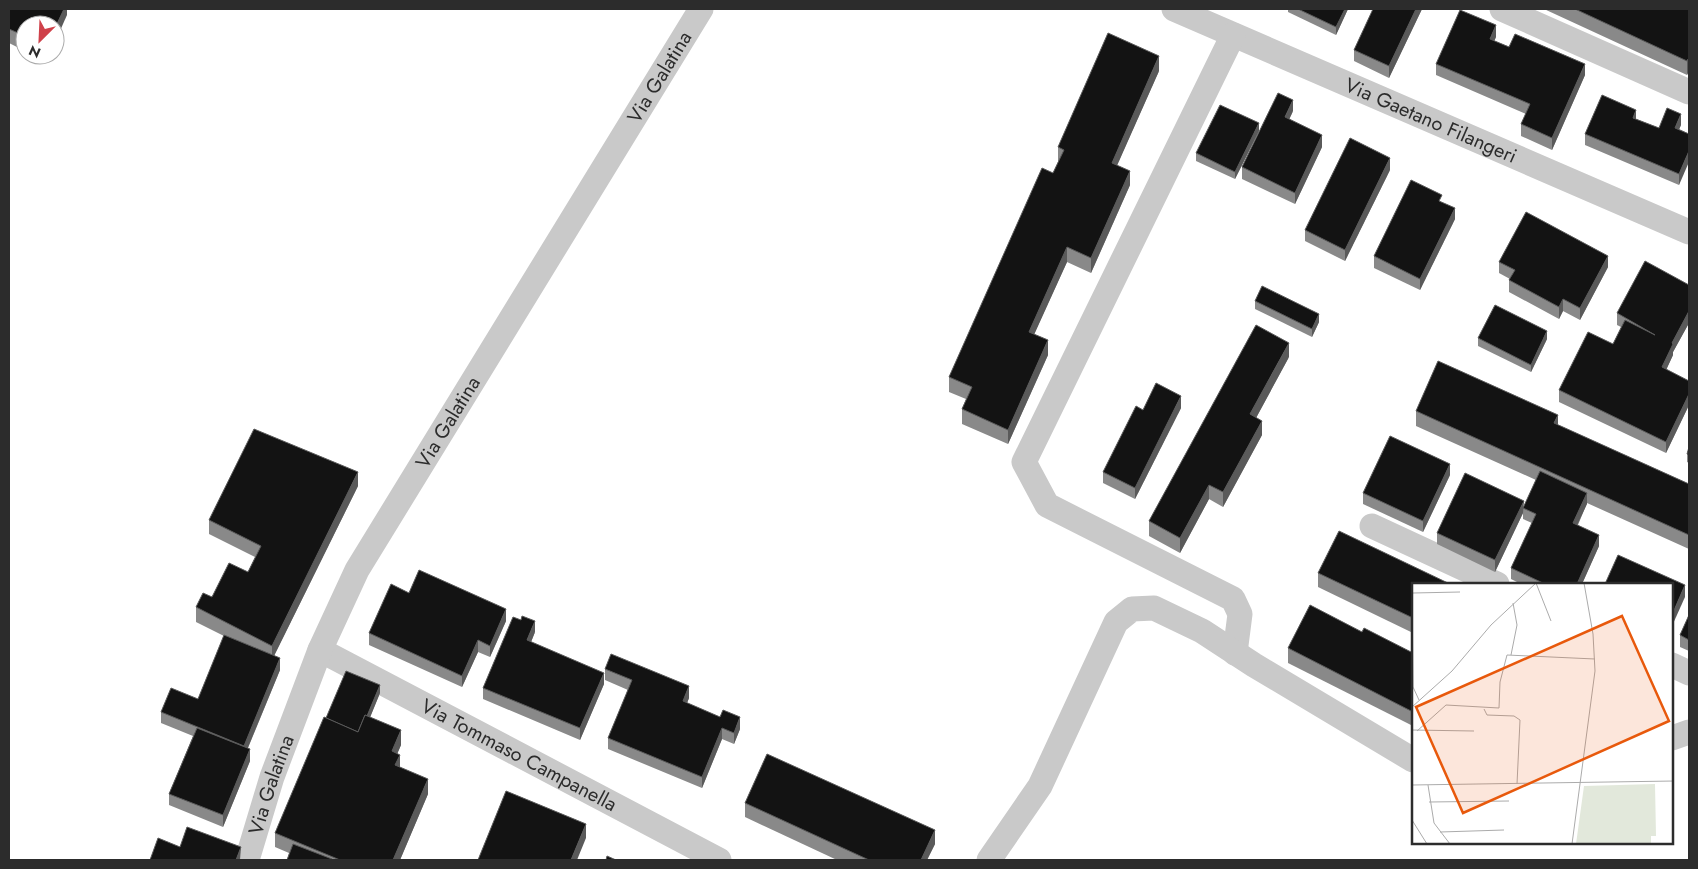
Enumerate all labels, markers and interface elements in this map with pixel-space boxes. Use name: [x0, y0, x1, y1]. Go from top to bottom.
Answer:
north arrow: [15, 15, 65, 65]
street label: Via Galatina: [620, 25, 699, 129]
text: N: [26, 40, 44, 63]
street label: Via Gaetano Filangeri: [1340, 70, 1522, 170]
street label: Via Galatina: [408, 370, 487, 474]
inset map: [1412, 583, 1673, 844]
street label: Via Tommaso Campanella: [416, 691, 622, 818]
street label: Via Galatina: [241, 731, 301, 838]

